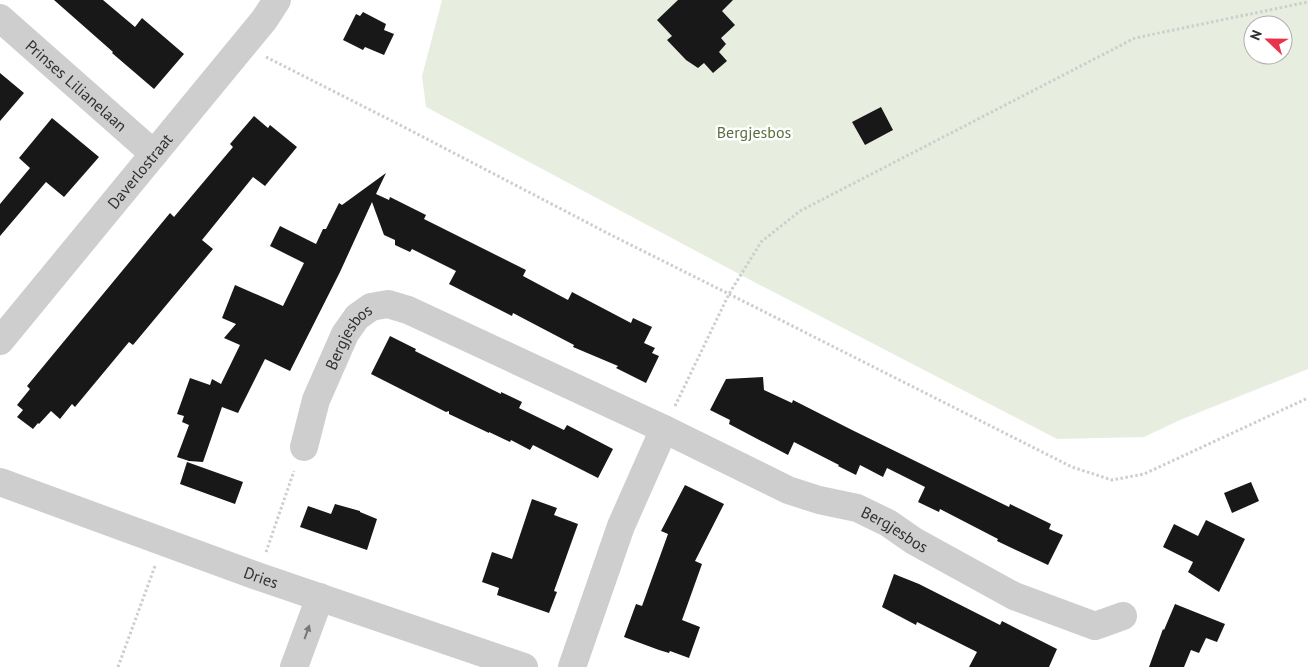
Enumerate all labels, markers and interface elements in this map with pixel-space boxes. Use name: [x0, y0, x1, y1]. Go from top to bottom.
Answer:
north arrow: [1243, 15, 1293, 65]
text: N: [1246, 27, 1266, 43]
street label: Prinses Lilianelaan: [22, 35, 131, 136]
park label: Bergjesbos: [717, 122, 792, 142]
street label: Daverlostraat: [103, 129, 177, 213]
street label: Bergjesbos: [321, 299, 376, 373]
street label: Bergjesbos: [858, 502, 932, 557]
street label: Dries: [241, 562, 281, 593]
one-way arrow: [303, 624, 311, 639]

